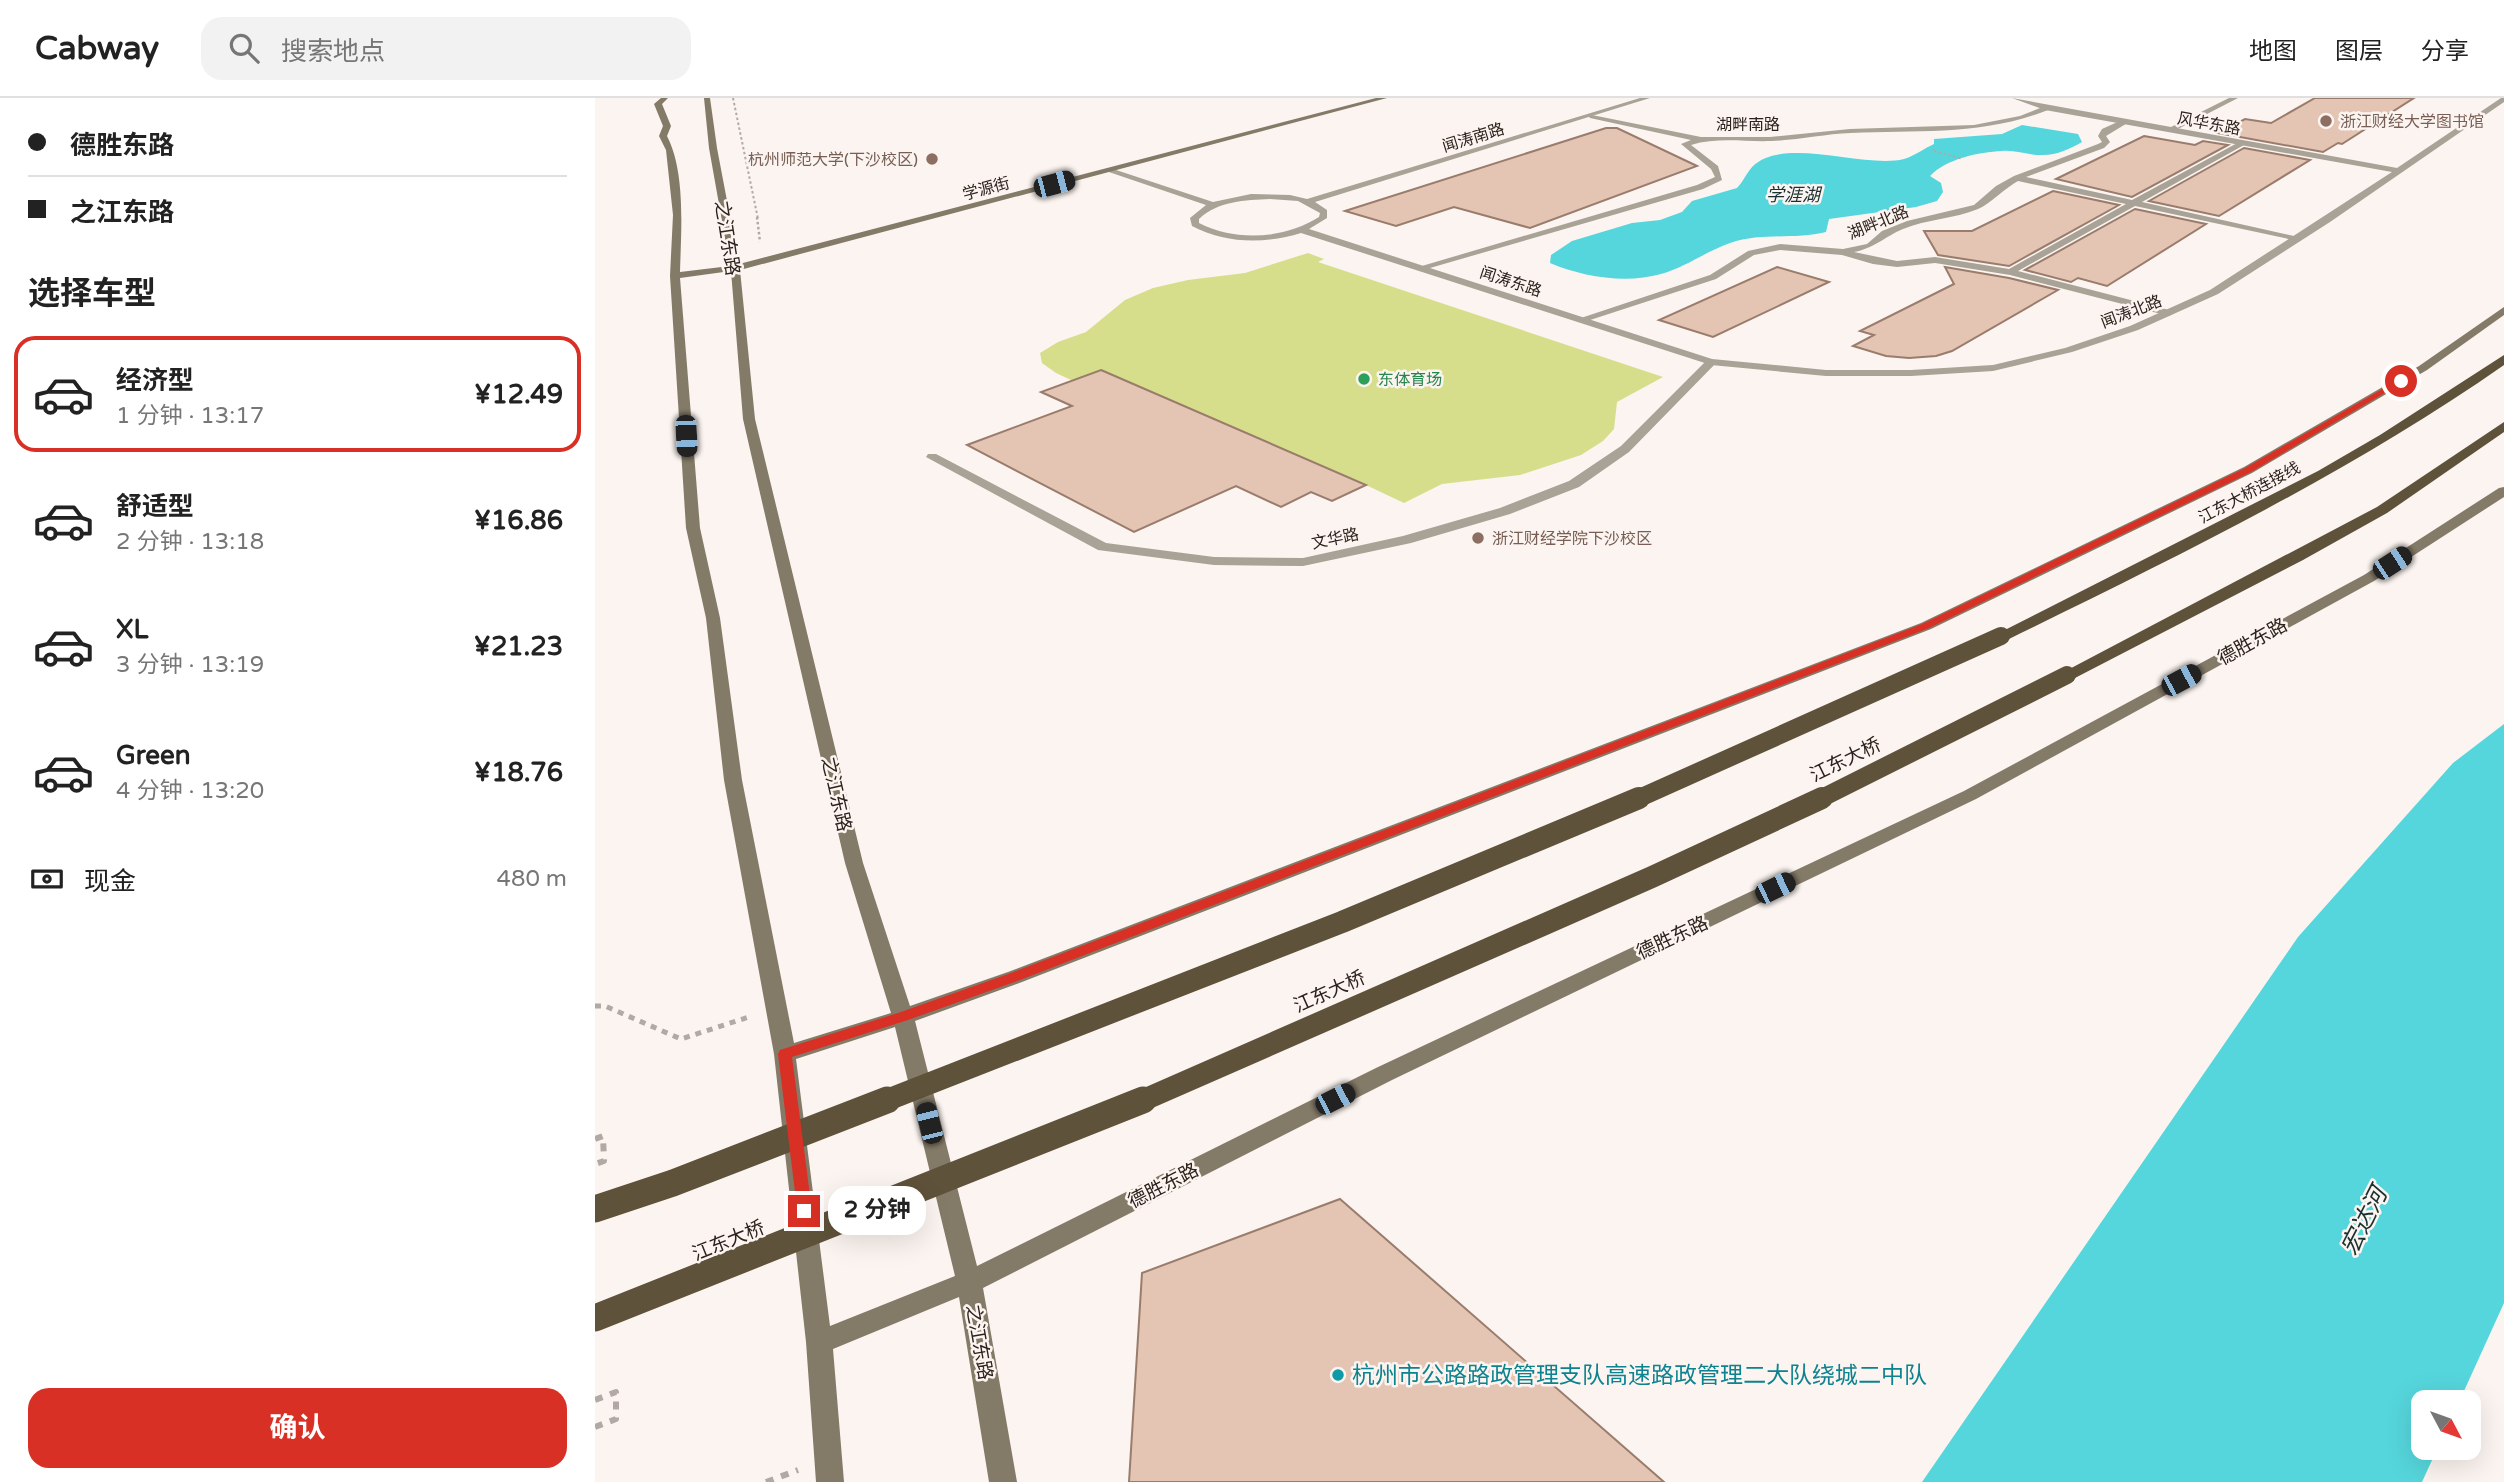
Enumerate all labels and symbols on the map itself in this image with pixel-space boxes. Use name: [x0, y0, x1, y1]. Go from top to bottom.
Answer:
street label: 风华东路: [2176, 109, 2242, 139]
place label: 浙江财经大学图书馆: [2340, 112, 2484, 132]
marker: 浙江财经大学图书馆: [2318, 113, 2334, 129]
street label: 湖畔南路: [1716, 115, 1780, 135]
street label: 闻涛南路: [1440, 119, 1507, 157]
place label: 杭州师范大学(下沙校区): [748, 150, 918, 170]
marker: 杭州师范大学(下沙校区): [924, 151, 940, 167]
car: [1031, 168, 1078, 200]
street label: 学源街: [960, 173, 1012, 205]
water label: 学涯湖: [1766, 184, 1823, 206]
street label: 之江东路: [710, 199, 744, 277]
street label: 湖畔北路: [1845, 202, 1912, 244]
street label: 闻涛东路: [1477, 263, 1544, 301]
street label: 闻涛北路: [2098, 291, 2165, 333]
route start: [2385, 365, 2417, 397]
place label: 东体育场: [1378, 370, 1442, 390]
marker: 东体育场: [1356, 371, 1372, 387]
car: [675, 414, 698, 458]
street label: 江东大桥连接线: [2195, 458, 2304, 528]
street label: 文华路: [1310, 524, 1361, 554]
place label: 浙江财经学院下沙校区: [1492, 529, 1652, 549]
marker: 浙江财经学院下沙校区: [1470, 530, 1486, 546]
car: [2369, 543, 2416, 583]
street label: 德胜东路: [2214, 614, 2291, 670]
car: [2158, 661, 2205, 699]
street label: 江东大桥: [1806, 733, 1884, 786]
street label: 之江东路: [817, 755, 855, 834]
car: [1752, 869, 1799, 907]
street label: 德胜东路: [1633, 912, 1712, 964]
street label: 江东大桥: [1290, 966, 1369, 1017]
car: [1312, 1080, 1359, 1118]
car: [914, 1100, 945, 1146]
street label: 德胜东路: [1125, 1159, 1202, 1213]
water label: 宏达河: [2335, 1179, 2396, 1260]
callout: 2 分钟: [829, 1186, 927, 1236]
route end: [788, 1195, 820, 1227]
street label: 江东大桥: [689, 1216, 768, 1265]
street label: 之江东路: [962, 1303, 996, 1382]
place label: 杭州市公路路政管理支队高速路政管理二大队绕城二中队: [1352, 1362, 1927, 1390]
marker: 杭州市公路路政管理支队高速路政管理二大队绕城二中队: [1330, 1367, 1346, 1383]
north arrow: [2411, 1390, 2481, 1460]

